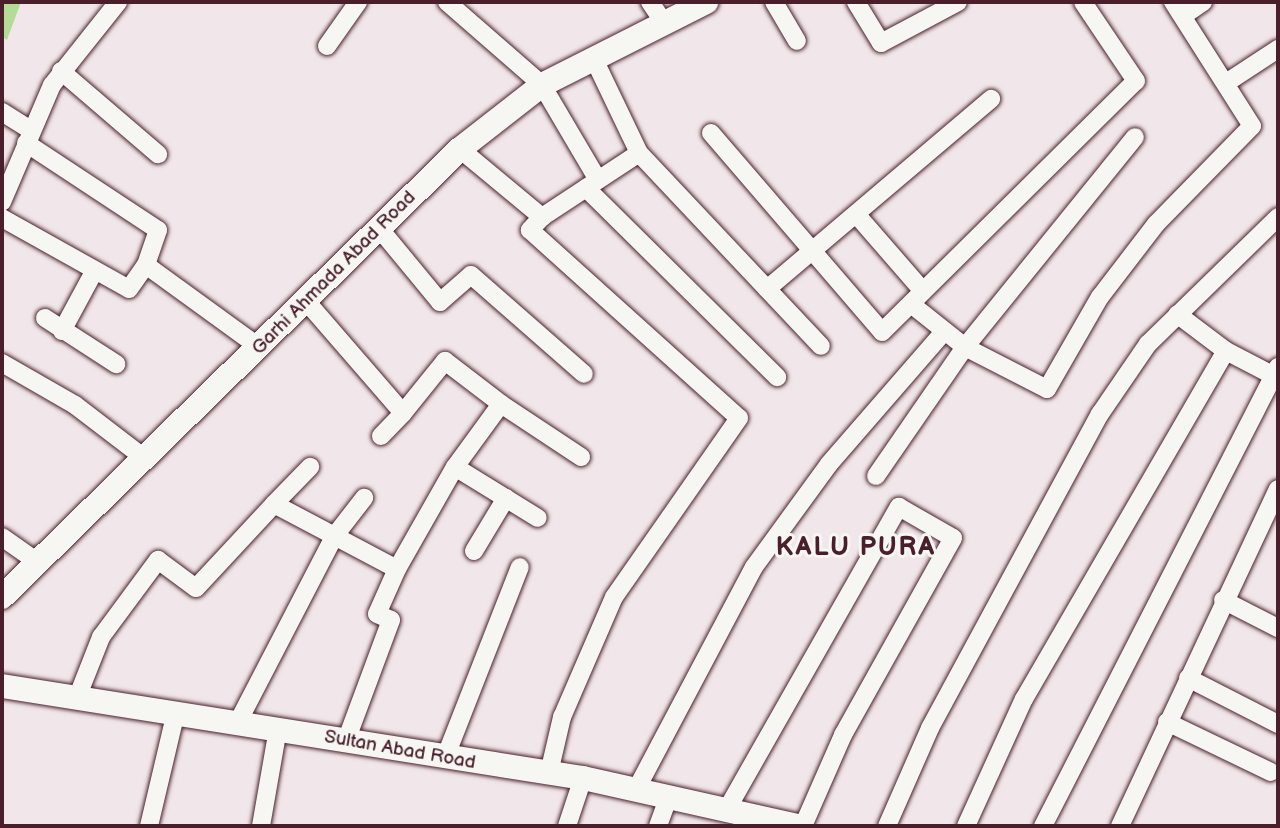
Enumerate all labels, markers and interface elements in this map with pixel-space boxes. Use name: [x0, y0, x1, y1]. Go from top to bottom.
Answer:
street label: Garhi Ahmada Abad Road: [247, 186, 421, 360]
district label: KALU PURA: [777, 532, 935, 564]
street label: Sultan Abad Road: [323, 725, 477, 775]

